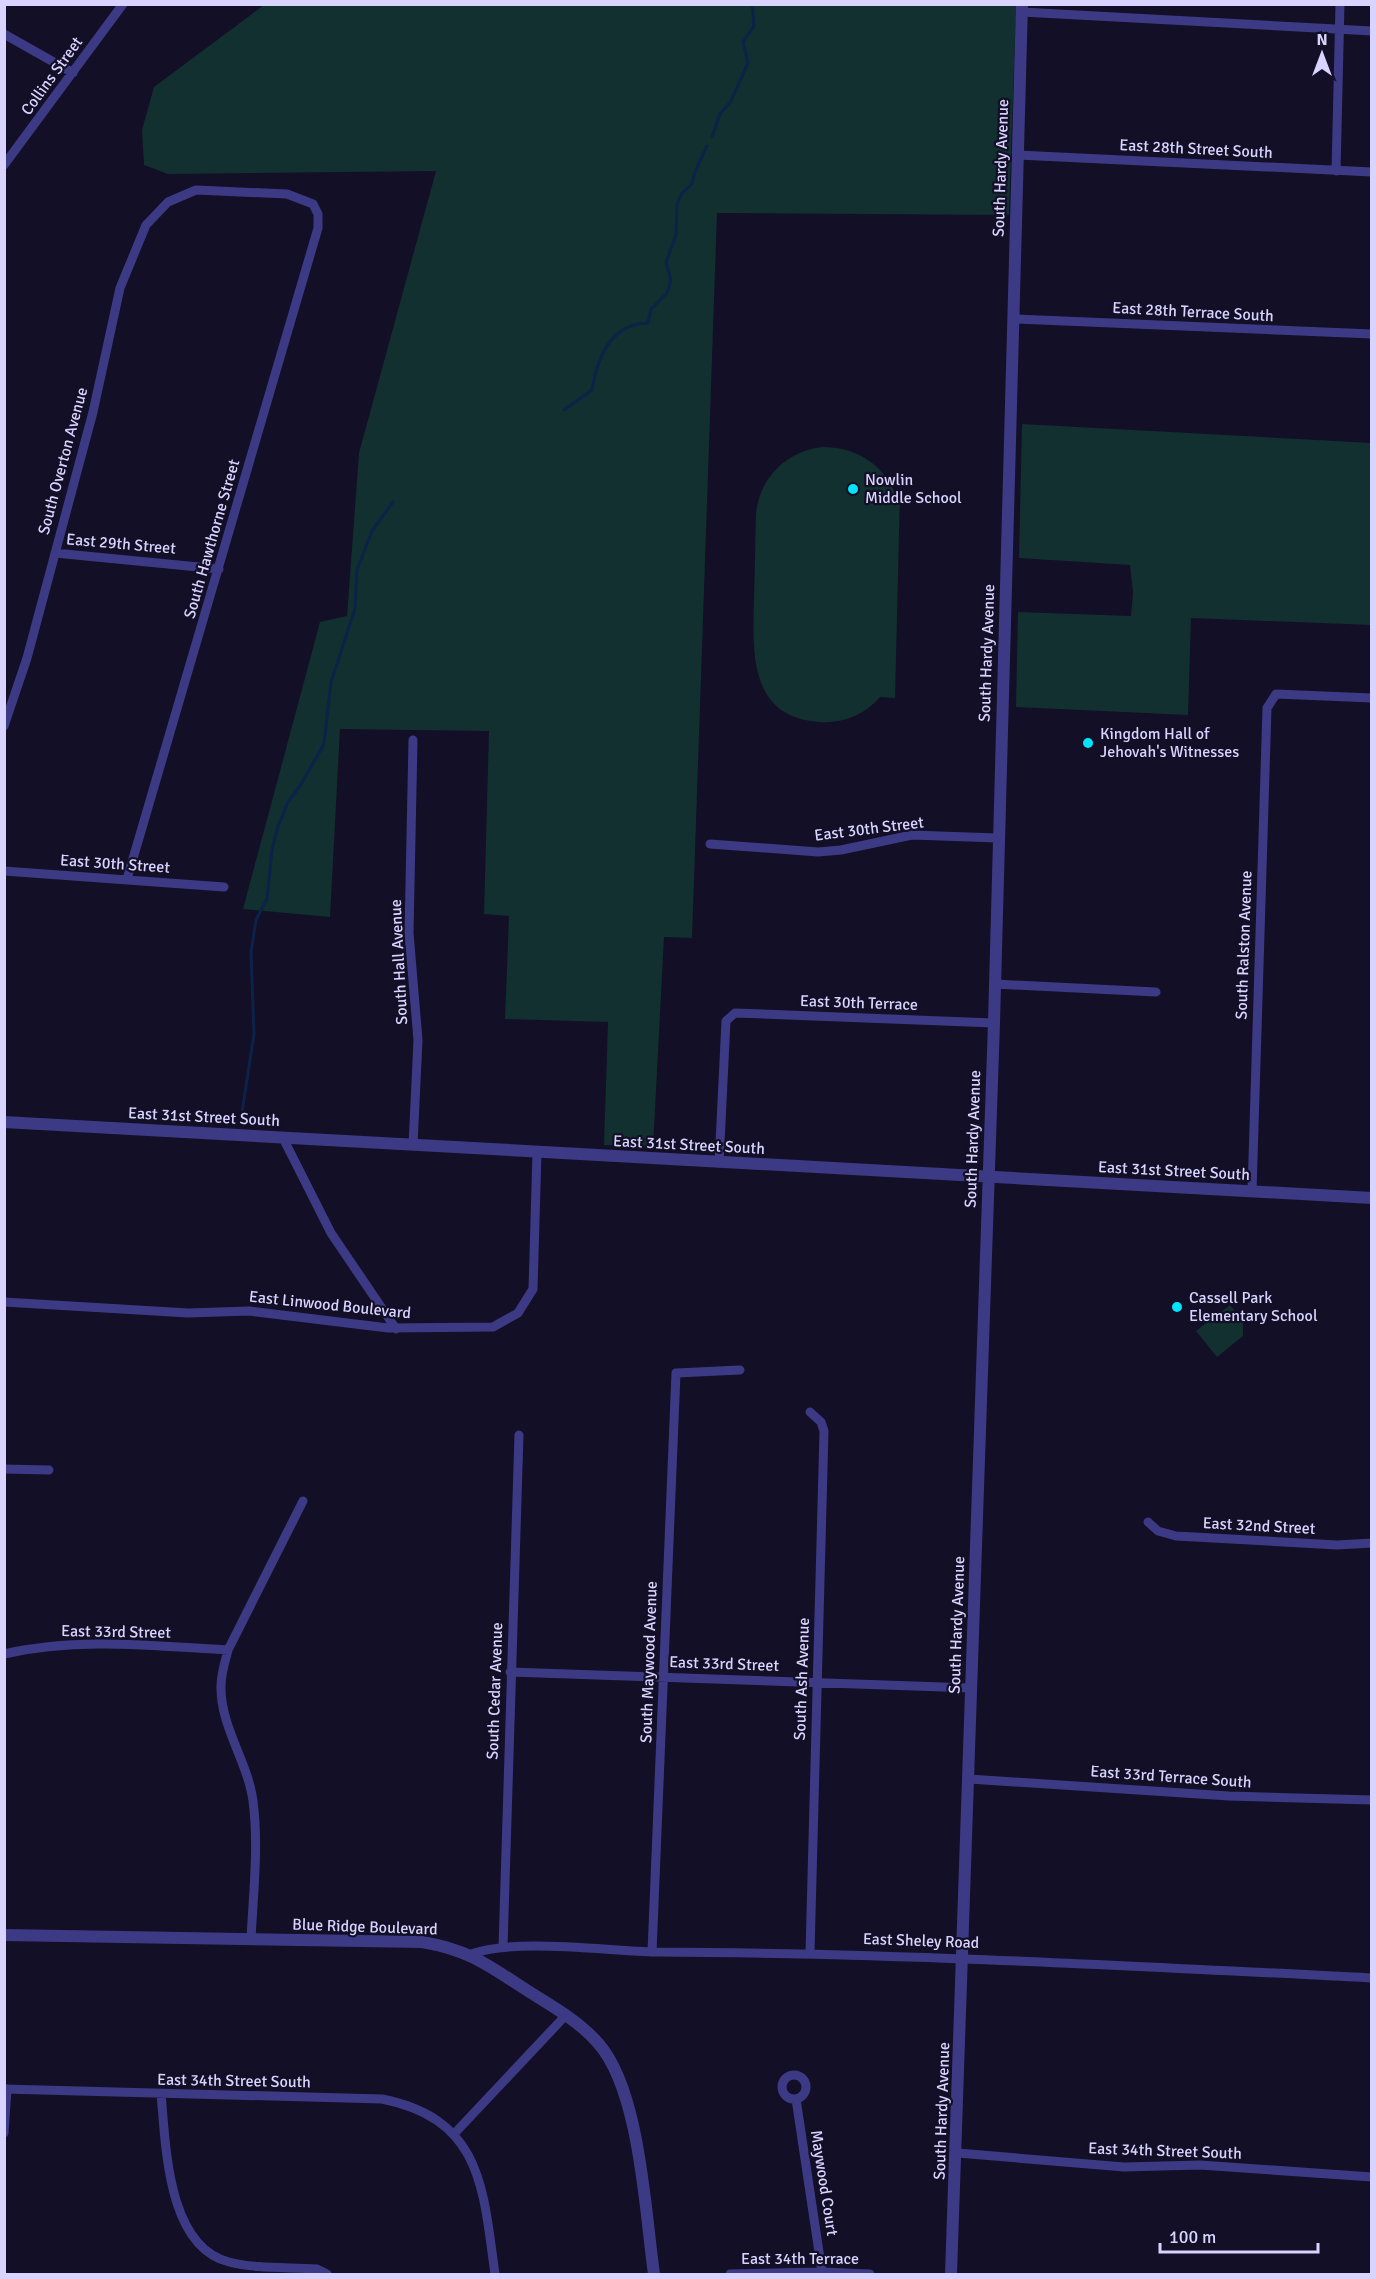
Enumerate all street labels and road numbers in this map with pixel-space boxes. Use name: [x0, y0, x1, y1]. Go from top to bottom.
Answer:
street label: Collins Street: [17, 32, 87, 119]
street label: South Hardy Avenue: [989, 99, 1013, 237]
street label: East 28th Street South: [1119, 135, 1273, 163]
street label: East 28th Terrace South: [1112, 298, 1274, 326]
street label: South Overton Avenue: [34, 385, 92, 537]
street label: South Hawthorne Street: [180, 457, 244, 621]
street label: East 29th Street: [65, 529, 177, 559]
street label: South Hardy Avenue: [975, 584, 999, 722]
street label: East 30th Street: [813, 812, 925, 846]
street label: East 30th Street: [59, 850, 171, 878]
street label: South Ralston Avenue: [1231, 870, 1257, 1020]
street label: South Hall Avenue: [386, 899, 412, 1025]
street label: East 30th Terrace: [800, 991, 918, 1015]
street label: South Hardy Avenue: [961, 1070, 985, 1208]
street label: East 31st Street South: [128, 1103, 280, 1131]
street label: East 31st Street South: [613, 1131, 765, 1159]
street label: East 31st Street South: [1098, 1157, 1250, 1185]
street label: East Linwood Boulevard: [248, 1287, 412, 1323]
street label: East 32nd Street: [1202, 1513, 1316, 1539]
street label: South Hardy Avenue: [945, 1556, 969, 1694]
street label: South Maywood Avenue: [636, 1581, 662, 1743]
street label: South Ash Avenue: [790, 1617, 814, 1741]
street label: East 33rd Street: [61, 1621, 171, 1643]
street label: South Cedar Avenue: [483, 1622, 507, 1760]
street label: East 33rd Street: [669, 1652, 780, 1676]
street label: East 33rd Terrace South: [1090, 1761, 1252, 1793]
street label: Blue Ridge Boulevard: [292, 1914, 438, 1940]
street label: East Sheley Road: [862, 1929, 980, 1953]
street label: South Hardy Avenue: [930, 2042, 954, 2180]
street label: East 34th Street South: [157, 2070, 311, 2092]
street label: Maywood Court: [806, 2129, 842, 2238]
street label: East 34th Street South: [1088, 2138, 1242, 2164]
street label: East 34th Terrace: [741, 2249, 859, 2269]

